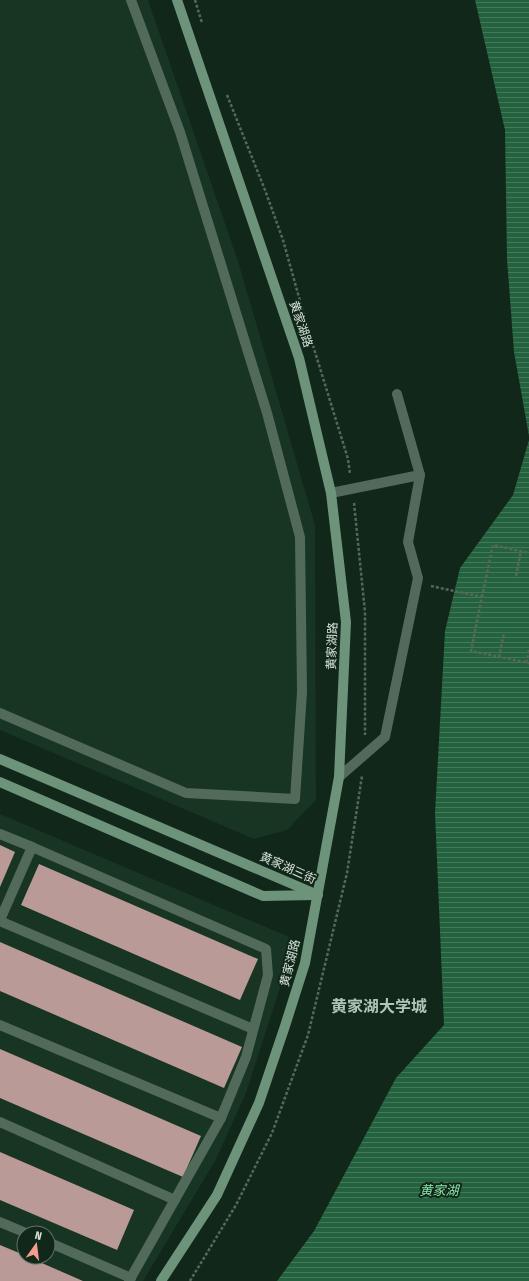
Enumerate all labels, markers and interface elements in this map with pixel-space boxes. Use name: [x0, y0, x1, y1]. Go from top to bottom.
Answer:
street label: 黄家湖路: [287, 299, 315, 349]
street label: 黄家湖路: [324, 622, 340, 670]
street label: 黄家湖三街: [258, 849, 318, 887]
street label: 黄家湖路: [277, 938, 303, 988]
district label: 黄家湖大学城: [331, 997, 427, 1016]
water label: 黄家湖: [419, 1183, 460, 1198]
north arrow: [16, 1225, 56, 1265]
text: N: [34, 1229, 43, 1243]

